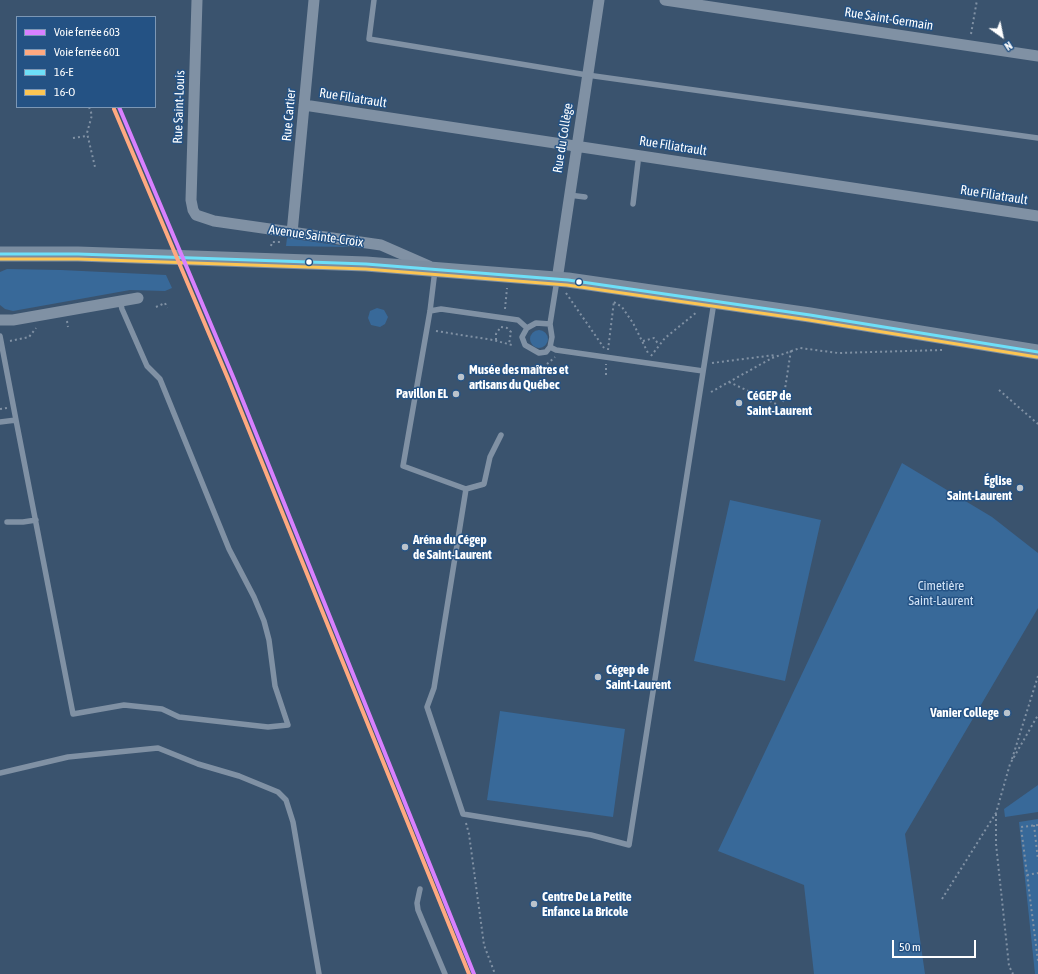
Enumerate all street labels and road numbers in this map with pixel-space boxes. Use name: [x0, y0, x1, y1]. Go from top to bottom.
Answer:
street label: Rue Saint-Germain: [844, 4, 934, 34]
street label: Rue Saint-Louis: [170, 70, 188, 144]
street label: Rue Filiatrault: [318, 85, 388, 111]
street label: Rue Cartier: [279, 88, 299, 142]
street label: Rue du Collège: [550, 102, 576, 174]
street label: Rue Filiatrault: [638, 133, 708, 159]
street label: Rue Filiatrault: [959, 182, 1029, 208]
street label: Avenue Sainte-Croix: [268, 222, 364, 250]

